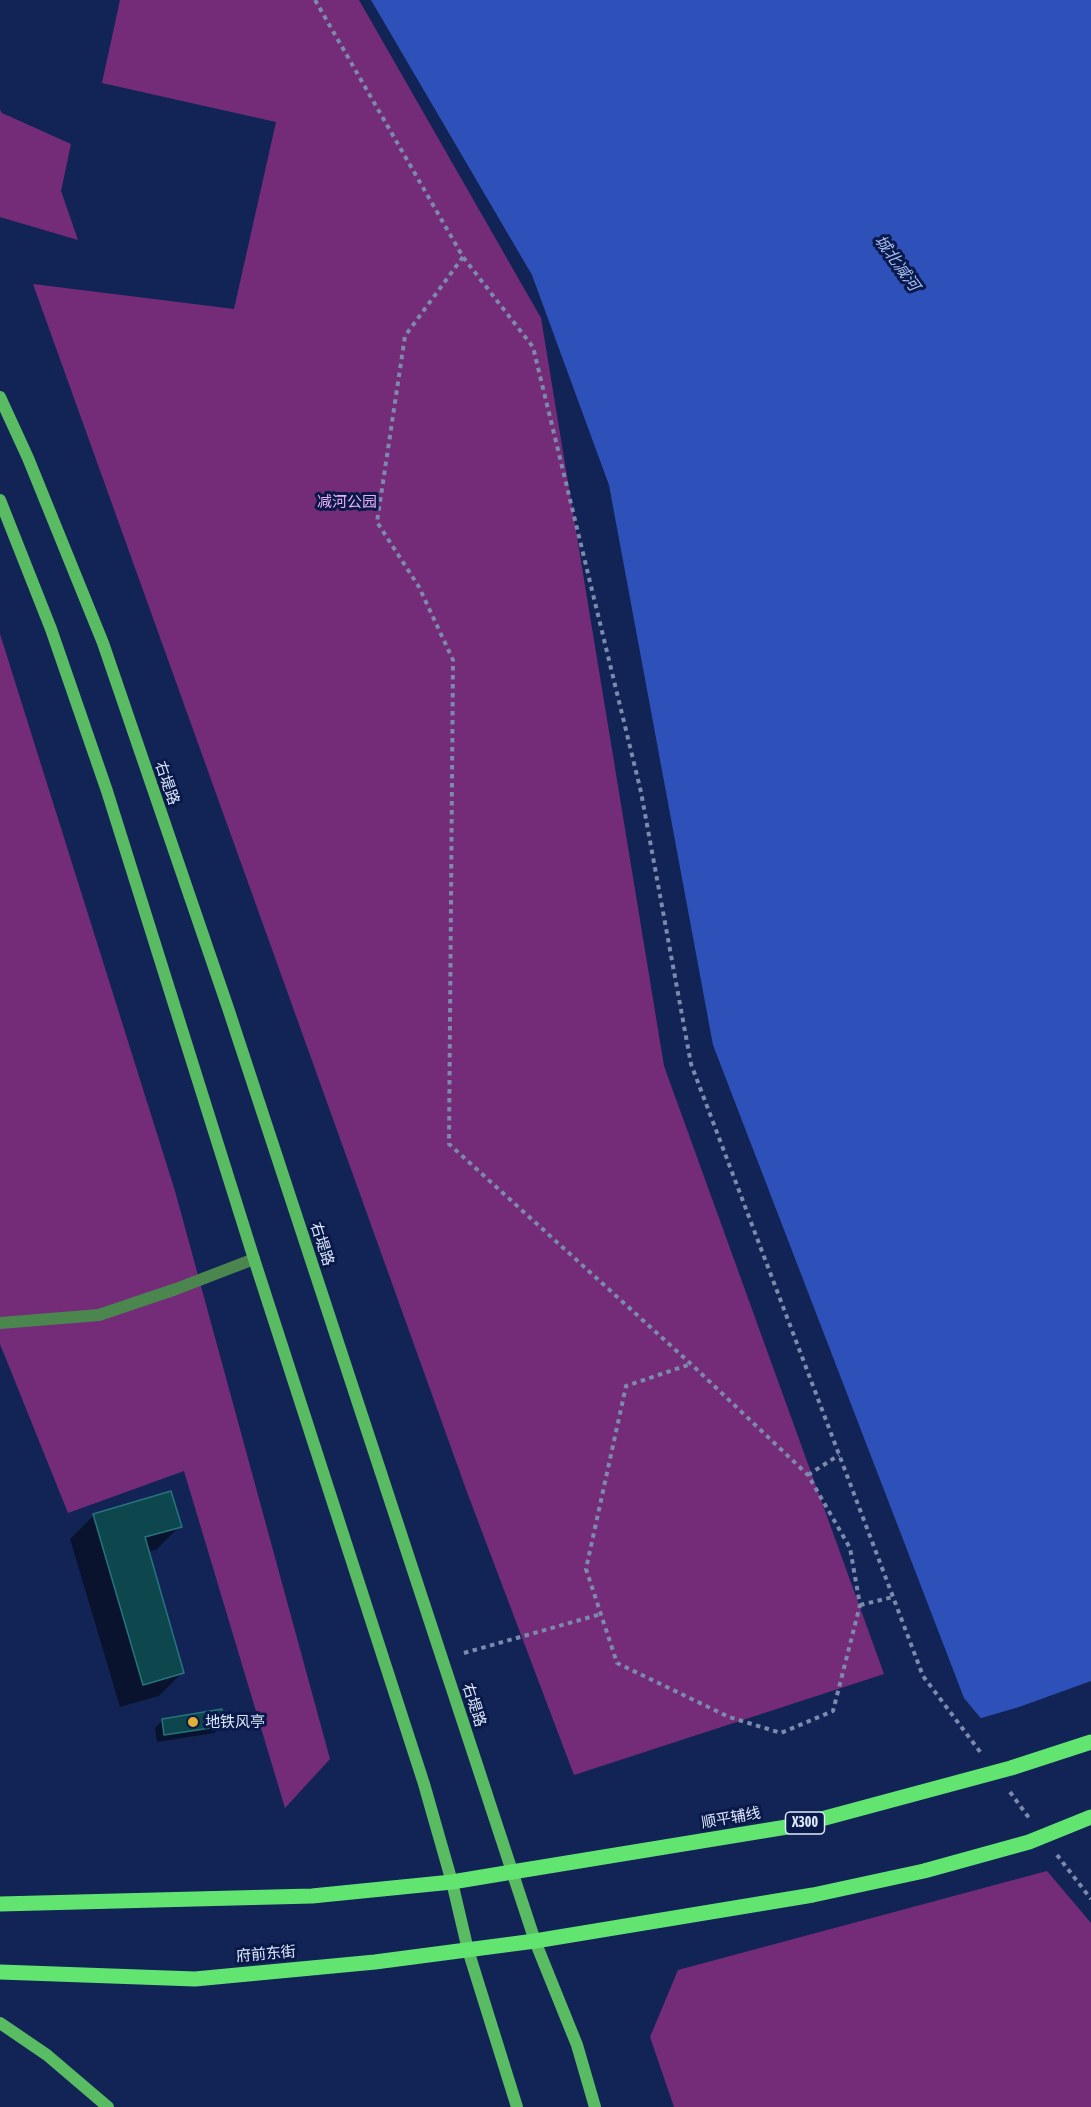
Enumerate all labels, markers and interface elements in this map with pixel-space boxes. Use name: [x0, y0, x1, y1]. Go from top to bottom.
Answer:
water label: 城北减河: [870, 231, 924, 295]
park label: 减河公园: [317, 493, 377, 511]
street label: 右堤路: [151, 759, 183, 807]
street label: 右堤路: [306, 1220, 338, 1268]
street label: 右堤路: [458, 1681, 490, 1729]
place label: 地铁风亭: [205, 1713, 265, 1731]
marker: 地铁风亭: [186, 1715, 200, 1729]
street label: 顺平辅线: [700, 1804, 762, 1832]
road number: X300: [786, 1812, 824, 1834]
street label: 府前东街: [235, 1942, 297, 1966]

